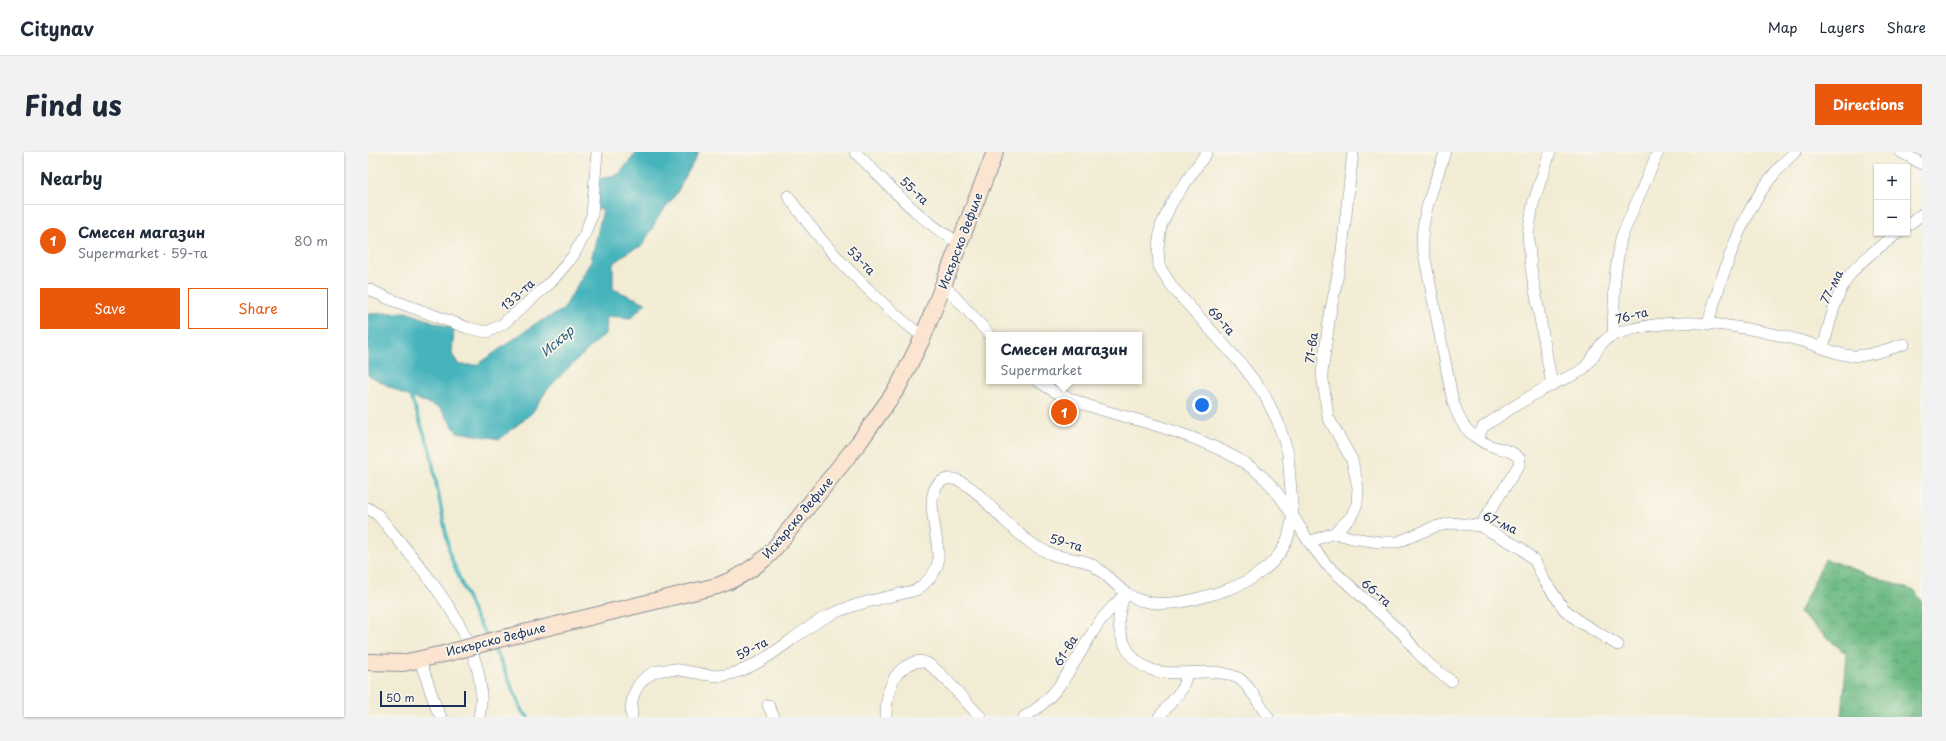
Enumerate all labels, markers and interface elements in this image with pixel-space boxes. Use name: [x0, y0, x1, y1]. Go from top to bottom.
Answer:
text: Citynav: [20, 14, 94, 42]
text: Map: [1768, 17, 1798, 38]
text: Layers: [1820, 17, 1865, 38]
text: Share: [1887, 17, 1926, 38]
text: Find us: [24, 83, 122, 126]
button: Directions: [1815, 84, 1922, 125]
map controls: [1874, 164, 1910, 236]
button: +: [1874, 164, 1910, 200]
text: Nearby: [40, 165, 102, 191]
street label: 55-та: [896, 172, 934, 209]
street label: Искърско дефиле: [933, 190, 987, 291]
button: −: [1874, 200, 1910, 236]
text: Смесен магазин: [78, 220, 205, 243]
text: 1: [50, 231, 56, 250]
text: 80 m: [294, 231, 328, 250]
street label: 53-та: [843, 242, 880, 279]
text: Supermarket · 59-та: [78, 243, 208, 262]
street label: 77-ма: [1815, 266, 1847, 307]
street label: 133-та: [496, 274, 539, 314]
button: Save: [40, 288, 180, 329]
button: Share: [188, 288, 328, 329]
street label: 69-та: [1204, 302, 1240, 339]
street label: 76-та: [1614, 302, 1650, 328]
water label: Искър: [536, 320, 578, 360]
street label: 71-ва: [1300, 331, 1322, 365]
popup: [986, 332, 1142, 384]
text: Смесен магазин: [1000, 337, 1128, 360]
text: Supermarket: [1000, 360, 1082, 379]
your location: [1192, 395, 1212, 415]
pin: 1: [1051, 397, 1077, 427]
street label: Искърско дефиле: [758, 473, 837, 562]
street label: 67-ма: [1480, 506, 1521, 538]
street label: 59-та: [1048, 529, 1085, 555]
street label: 66-та: [1357, 574, 1396, 611]
street label: Искърско дефиле: [444, 618, 547, 660]
street label: 61-ва: [1049, 631, 1082, 669]
street label: 59-та: [733, 632, 771, 664]
scale bar: [380, 689, 466, 708]
text: 50 m: [386, 689, 415, 706]

